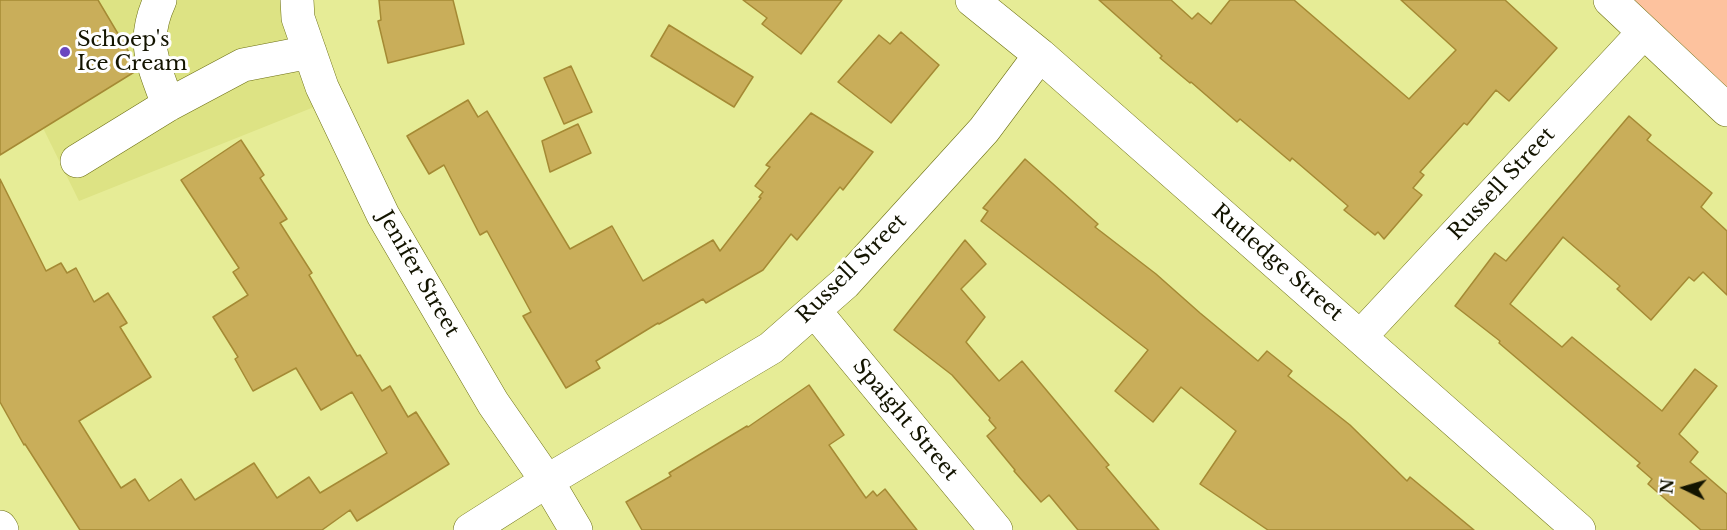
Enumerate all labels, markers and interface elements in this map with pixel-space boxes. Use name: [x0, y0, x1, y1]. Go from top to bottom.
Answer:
place label: Schoep's Ice Cream: [77, 27, 187, 77]
marker: Schoep's Ice Cream: [58, 45, 72, 59]
street label: Russell Street: [1443, 123, 1561, 245]
street label: Rutledge Street: [1206, 199, 1348, 327]
street label: Jenifer Street: [372, 207, 464, 341]
street label: Russell Street: [792, 209, 912, 329]
street label: Spaight Street: [847, 354, 963, 486]
north arrow: [1655, 458, 1715, 518]
text: N: [1656, 478, 1678, 495]

